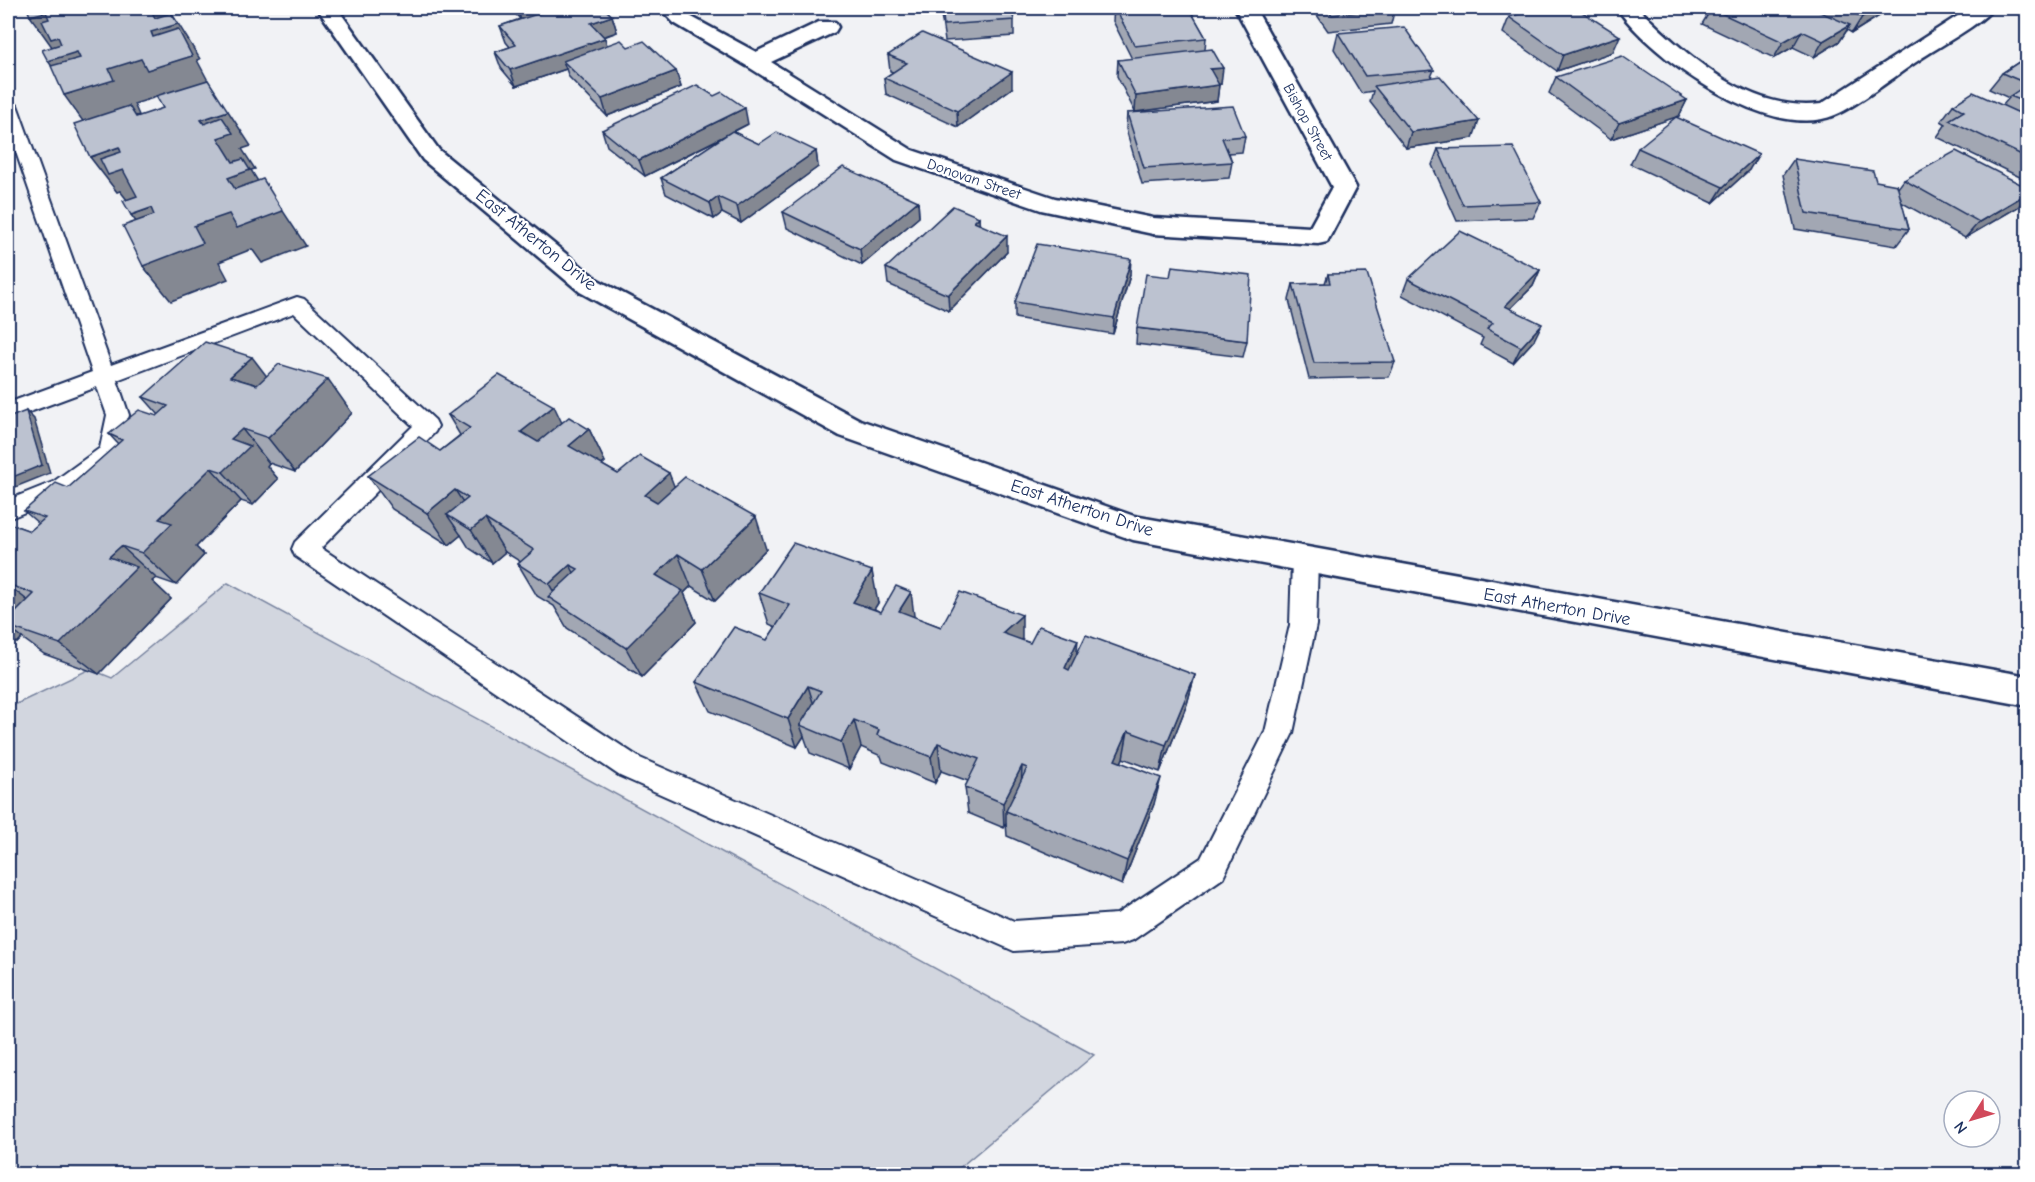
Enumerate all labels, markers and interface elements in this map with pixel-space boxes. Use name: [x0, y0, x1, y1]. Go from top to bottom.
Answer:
street label: Bishop Street: [1279, 80, 1337, 164]
street label: Donovan Street: [925, 155, 1024, 204]
street label: East Atherton Drive: [471, 185, 601, 295]
street label: East Atherton Drive: [1008, 475, 1156, 541]
street label: East Atherton Drive: [1482, 584, 1632, 630]
north arrow: [1942, 1089, 2002, 1149]
text: N: [1950, 1118, 1971, 1137]

